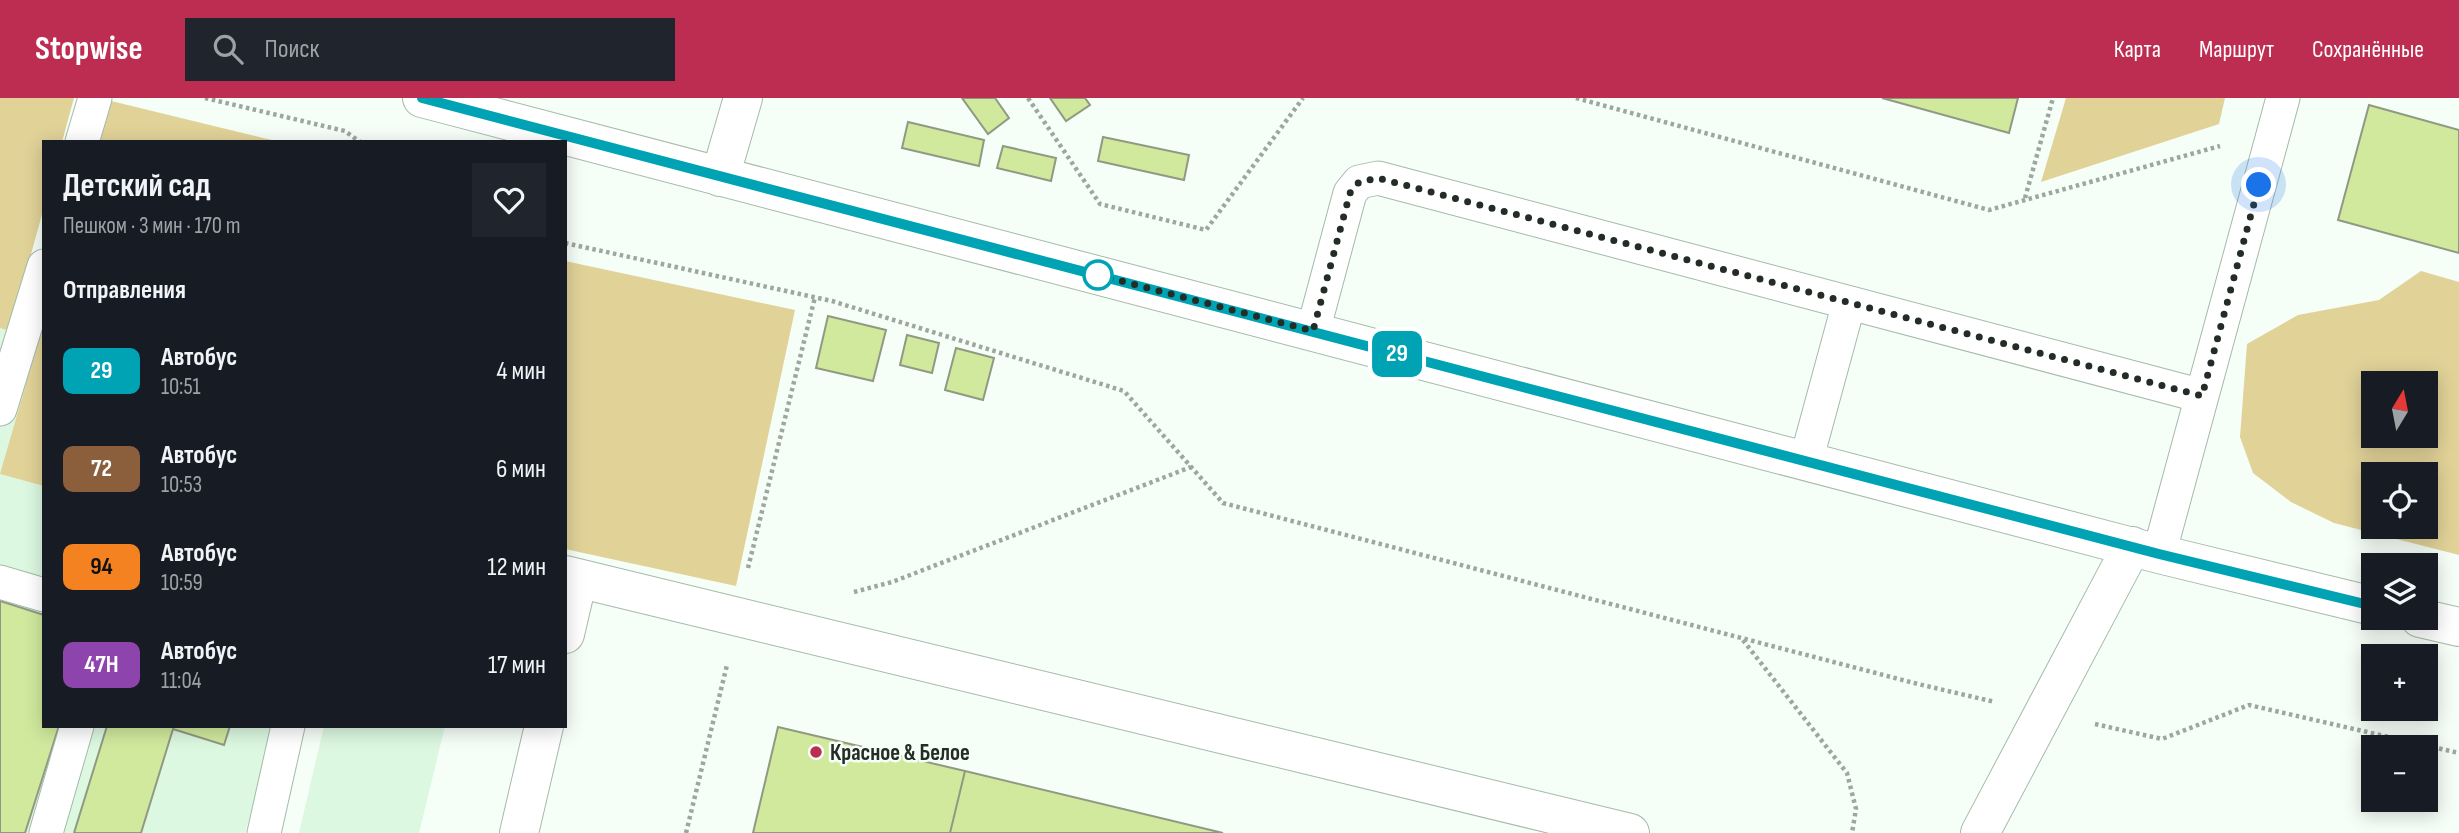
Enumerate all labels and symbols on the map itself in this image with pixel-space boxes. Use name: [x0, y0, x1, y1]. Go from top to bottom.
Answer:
your location: [2241, 167, 2276, 202]
unlabelled marker: [1083, 260, 1113, 290]
line badge: 29: [1366, 331, 1428, 377]
north arrow: [2361, 371, 2438, 448]
place label: Красное & Белое: [830, 739, 970, 767]
marker: Красное & Белое: [808, 744, 824, 760]

